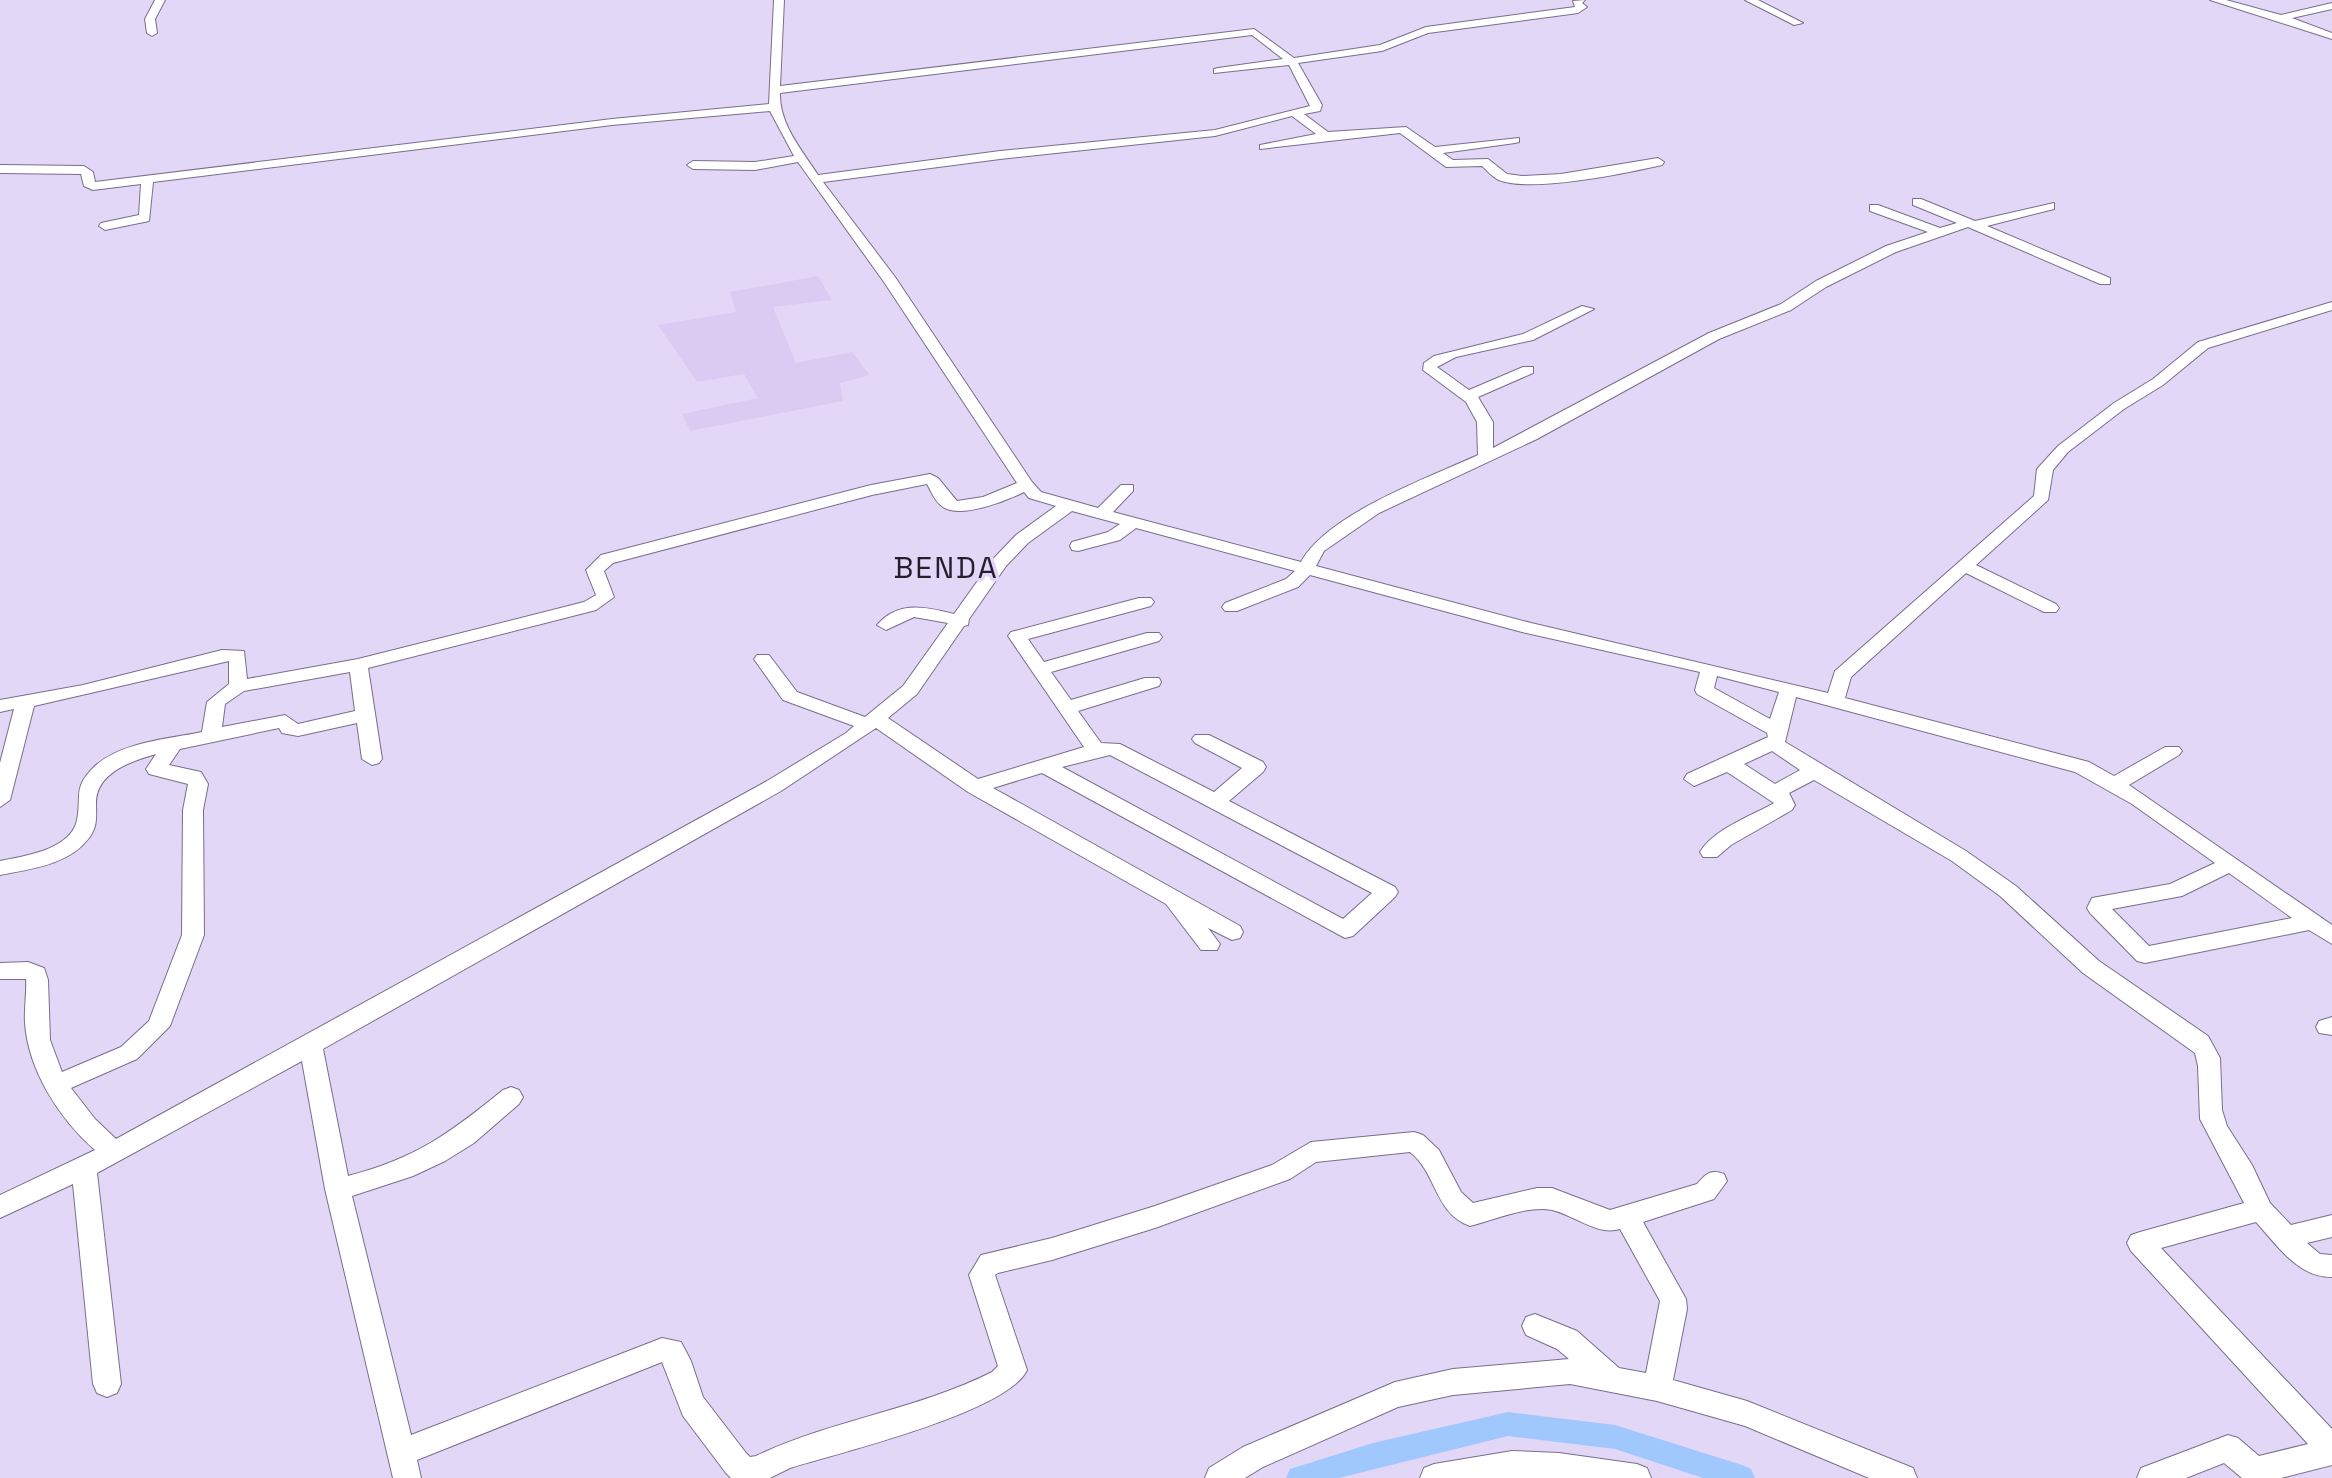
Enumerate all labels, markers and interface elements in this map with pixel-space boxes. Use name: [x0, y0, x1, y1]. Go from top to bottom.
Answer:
district label: BENDA: [893, 548, 999, 587]

